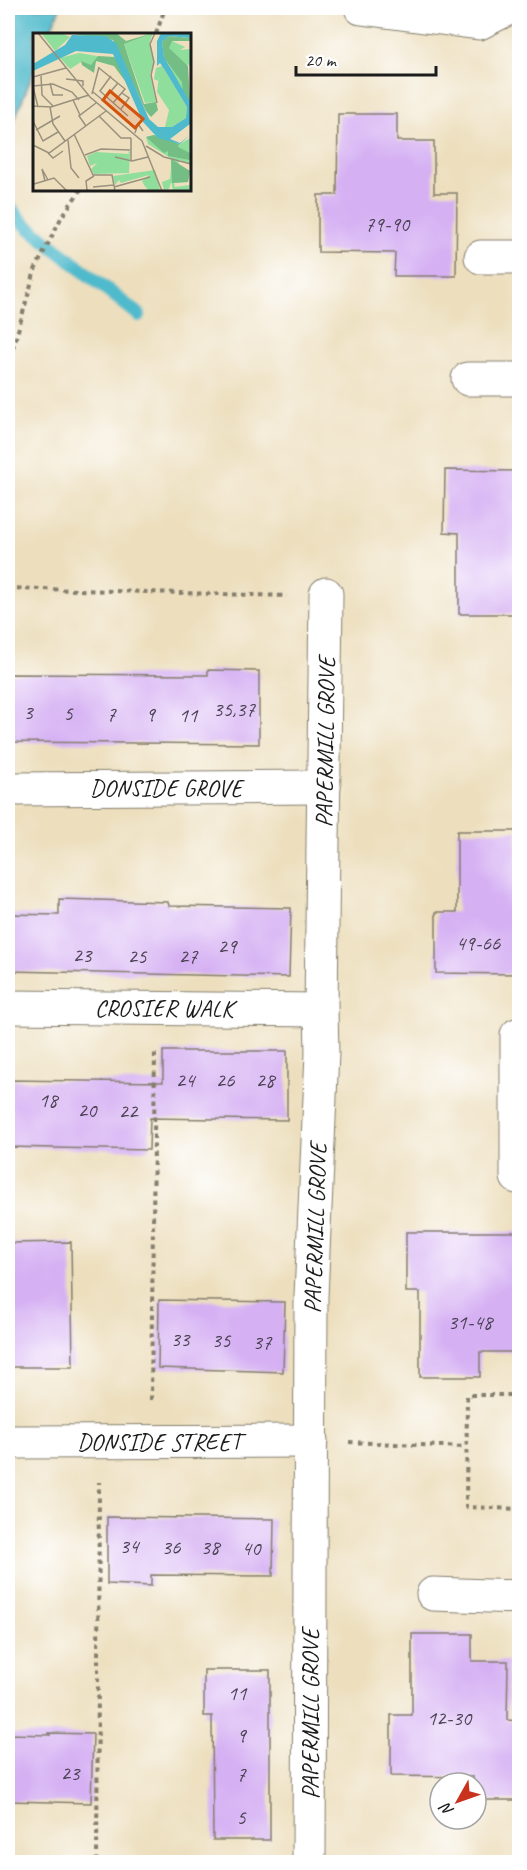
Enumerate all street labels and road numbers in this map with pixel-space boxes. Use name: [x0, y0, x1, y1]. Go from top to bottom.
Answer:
street label: PAPERMILL GROVE: [309, 654, 342, 828]
street label: DONSIDE GROVE: [90, 773, 245, 803]
street label: CROSIER WALK: [95, 993, 238, 1023]
street label: PAPERMILL GROVE: [297, 1139, 333, 1314]
street label: DONSIDE STREET: [77, 1427, 247, 1457]
street label: PAPERMILL GROVE: [295, 1626, 325, 1799]

